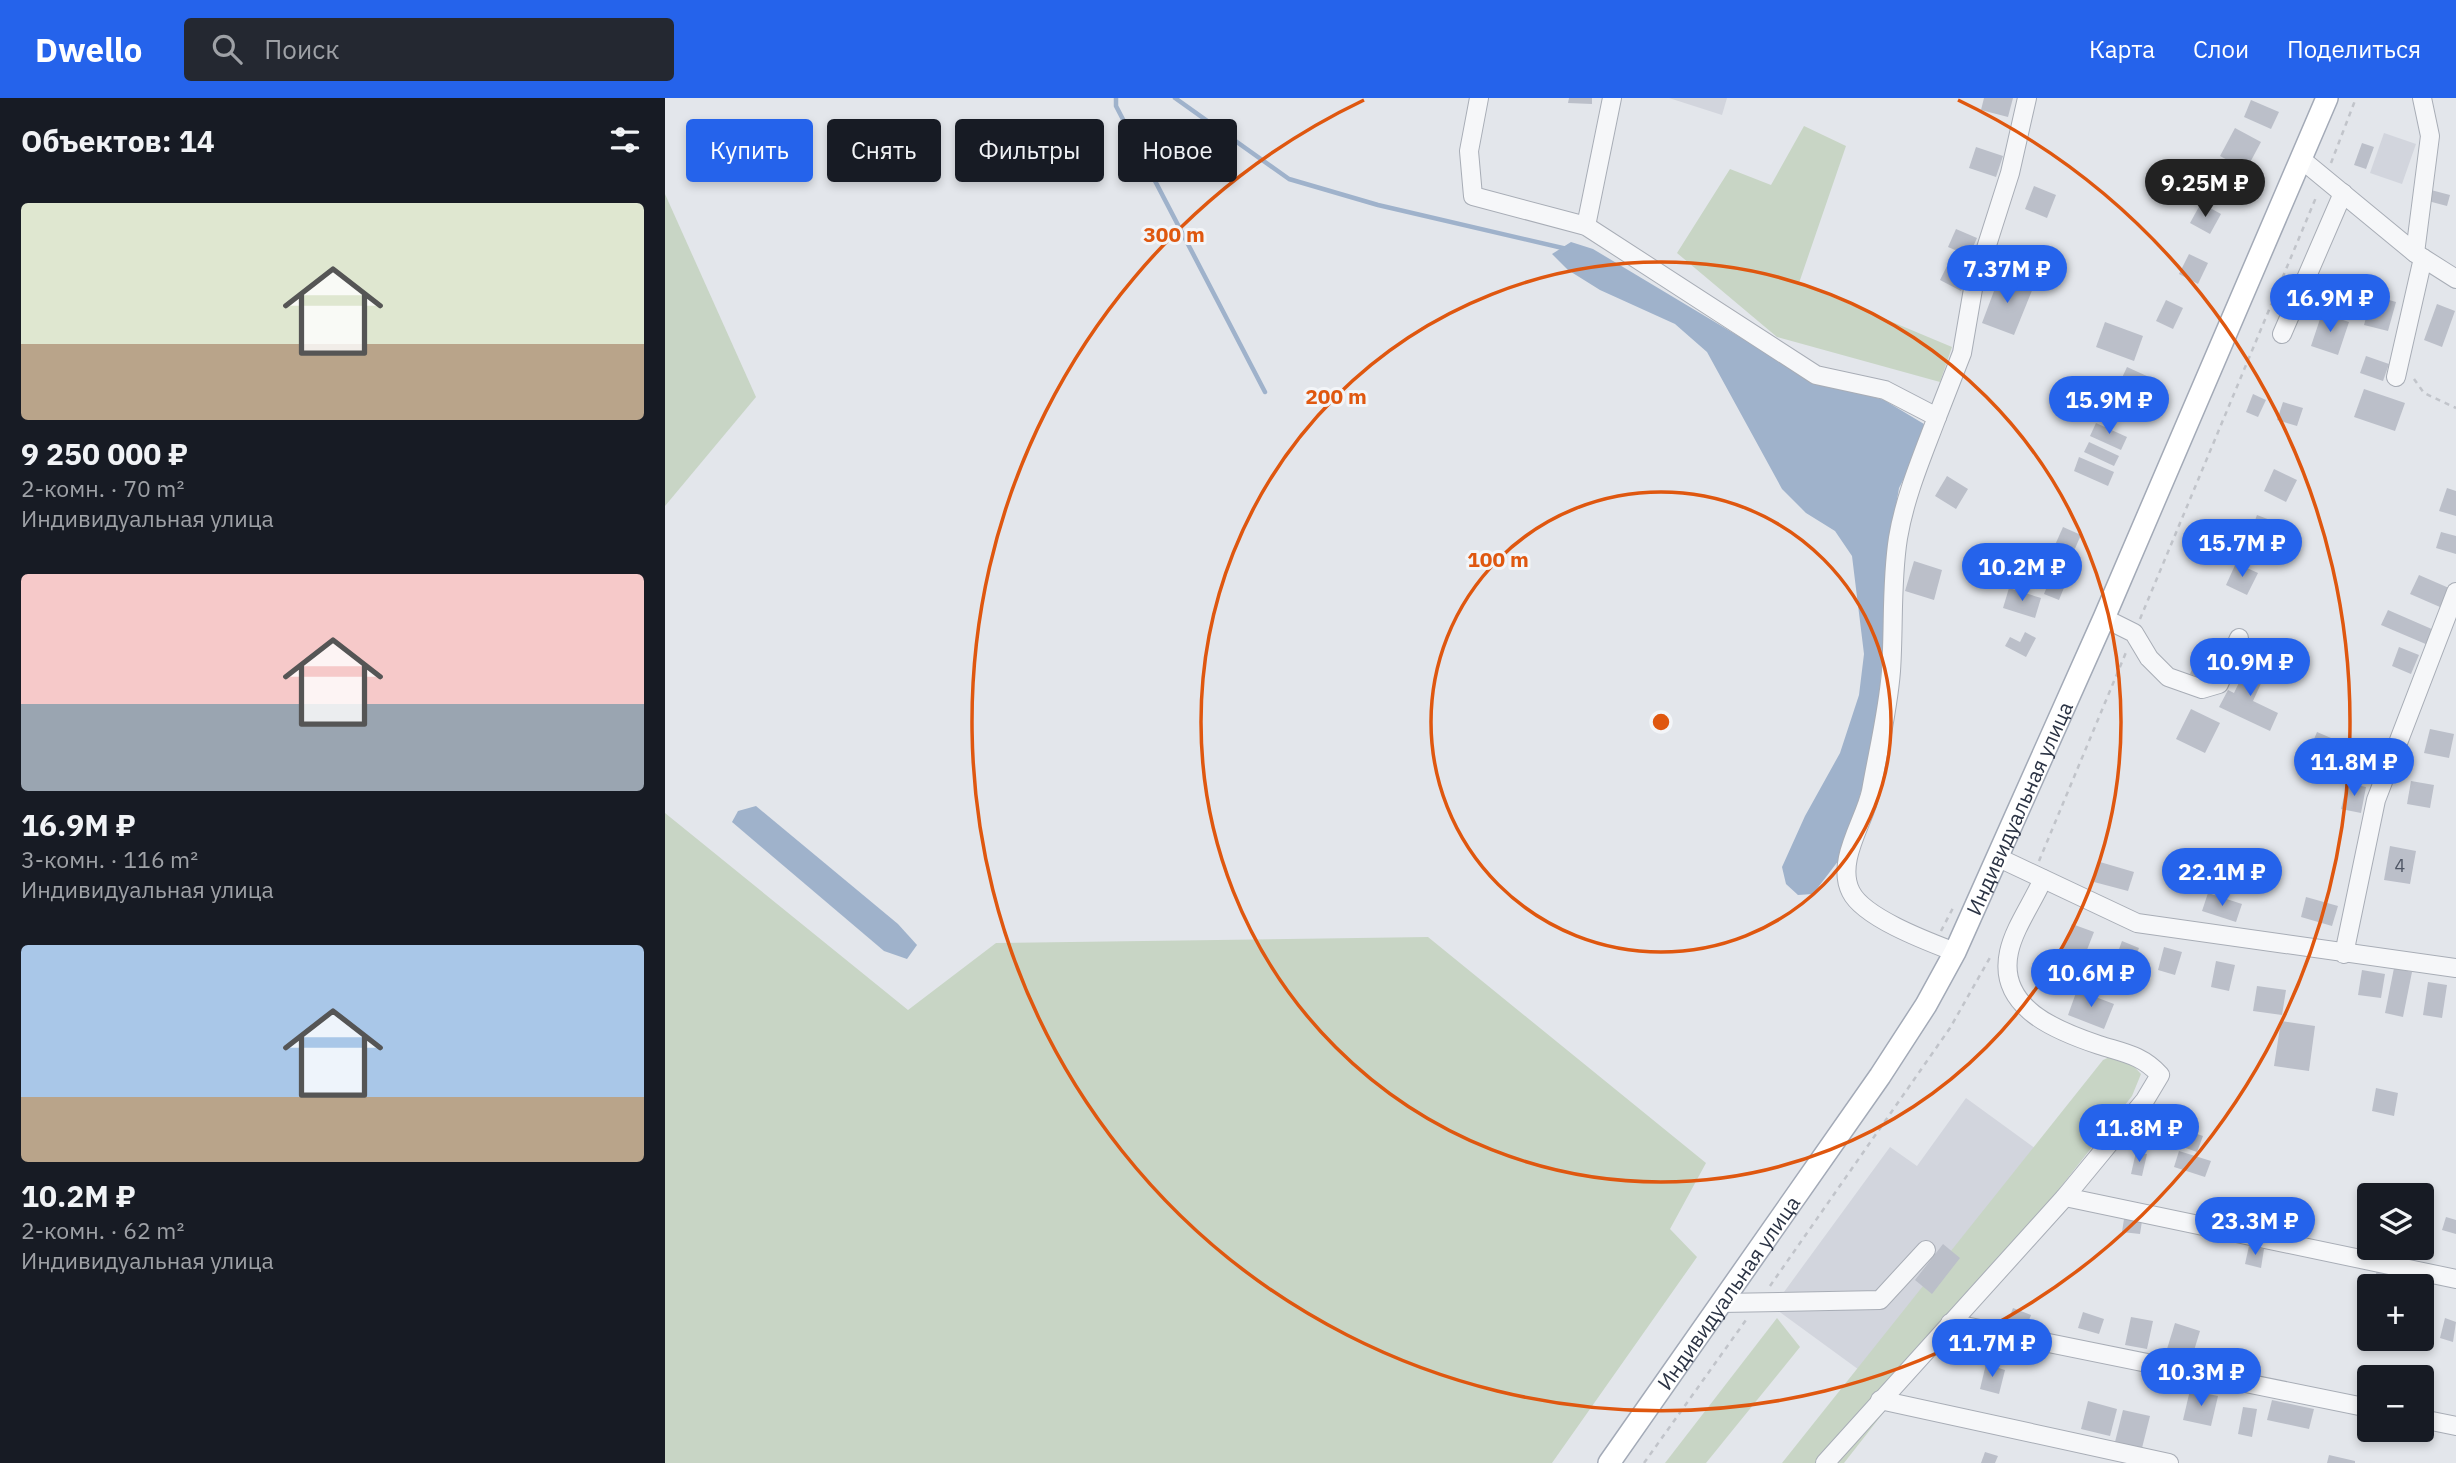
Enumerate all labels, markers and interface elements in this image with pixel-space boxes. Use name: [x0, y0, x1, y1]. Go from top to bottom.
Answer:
search box: [184, 18, 674, 81]
text: Dwello: [35, 28, 142, 71]
icon: search: [208, 30, 246, 68]
text: Поиск: [264, 32, 340, 66]
text: Карта: [2089, 33, 2155, 65]
text: Слои: [2193, 33, 2249, 65]
text: Поделиться: [2287, 33, 2421, 65]
chip: Купить: [686, 119, 813, 182]
chip: Снять: [827, 119, 941, 182]
chip: Фильтры: [955, 119, 1104, 182]
chip: Новое: [1118, 119, 1237, 182]
text: Объектов: 14: [21, 121, 215, 160]
icon: filters: [606, 121, 644, 159]
pin: 9.25M ₽: [2140, 159, 2270, 219]
text: 9.25M ₽: [2161, 167, 2249, 197]
text: 300 m: [1143, 220, 1205, 248]
pin: 7.37M ₽: [1942, 246, 2072, 305]
icon: home: [270, 248, 396, 374]
text: 7.37M ₽: [1963, 253, 2051, 283]
pin: 16.9M ₽: [2265, 274, 2395, 334]
text: 16.9M ₽: [2286, 282, 2374, 312]
pin: 15.9M ₽: [2044, 376, 2174, 436]
text: 200 m: [1305, 382, 1367, 410]
text: 15.9M ₽: [2065, 384, 2153, 414]
text: 9 250 000 ₽: [21, 434, 188, 473]
text: 2-комн. · 70 m²: [21, 473, 184, 503]
text: Индивидуальная улица: [21, 503, 274, 533]
pin: 15.7M ₽: [2177, 519, 2307, 579]
text: 15.7M ₽: [2198, 527, 2286, 557]
pin: 10.2M ₽: [1957, 544, 2087, 603]
text: 100 m: [1467, 545, 1529, 573]
text: 10.2M ₽: [1978, 551, 2066, 581]
icon: home: [270, 619, 396, 745]
pin: 10.9M ₽: [2185, 638, 2315, 698]
text: 10.9M ₽: [2206, 646, 2294, 676]
street label: Индивидуальная улица: [1959, 697, 2079, 919]
centre of rings: [1649, 710, 1673, 734]
pin: 11.8M ₽: [2289, 738, 2419, 798]
text: 11.8M ₽: [2310, 746, 2398, 776]
text: 16.9M ₽: [21, 805, 136, 844]
text: 3-комн. · 116 m²: [21, 844, 198, 874]
pin: 22.1M ₽: [2157, 848, 2287, 908]
house number: 4: [2395, 854, 2406, 877]
text: 22.1M ₽: [2178, 856, 2266, 886]
text: Индивидуальная улица: [21, 874, 274, 904]
pin: 10.6M ₽: [2026, 950, 2156, 1009]
text: 10.6M ₽: [2047, 957, 2135, 987]
icon: home: [270, 990, 396, 1116]
pin: 11.8M ₽: [2074, 1104, 2204, 1164]
text: 11.8M ₽: [2095, 1112, 2183, 1142]
text: 10.2M ₽: [21, 1176, 136, 1215]
map controls: [2357, 1183, 2434, 1442]
button: layers: [2357, 1183, 2434, 1260]
street label: Индивидуальная улица: [1651, 1190, 1806, 1395]
pin: 23.3M ₽: [2190, 1198, 2320, 1257]
text: 23.3M ₽: [2211, 1205, 2299, 1235]
text: 2-комн. · 62 m²: [21, 1215, 184, 1245]
text: Индивидуальная улица: [21, 1245, 274, 1275]
button: +: [2357, 1274, 2434, 1351]
pin: 11.7M ₽: [1927, 1320, 2057, 1379]
text: 11.7M ₽: [1948, 1327, 2036, 1357]
pin: 10.3M ₽: [2136, 1348, 2266, 1408]
text: 10.3M ₽: [2157, 1356, 2245, 1386]
button: −: [2357, 1365, 2434, 1442]

